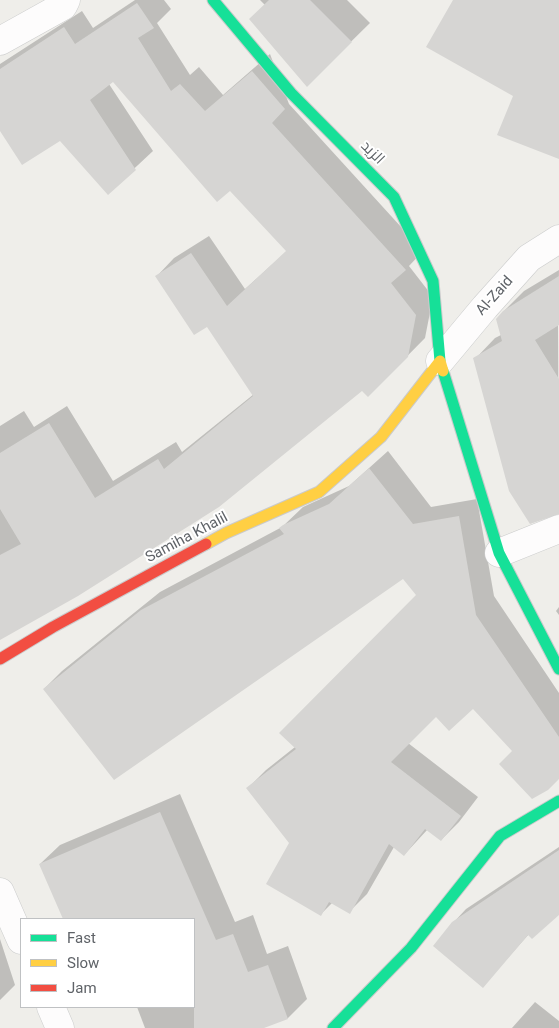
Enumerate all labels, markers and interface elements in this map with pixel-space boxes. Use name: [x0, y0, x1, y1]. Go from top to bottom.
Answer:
street label: الزيد: [356, 137, 388, 169]
street label: Al-Zaid: [473, 273, 517, 319]
street label: Samiha Khalil: [143, 509, 231, 567]
legend: [20, 918, 195, 1008]
text: Fast: [67, 929, 96, 947]
text: Slow: [67, 954, 99, 972]
text: Jam: [67, 979, 97, 997]

